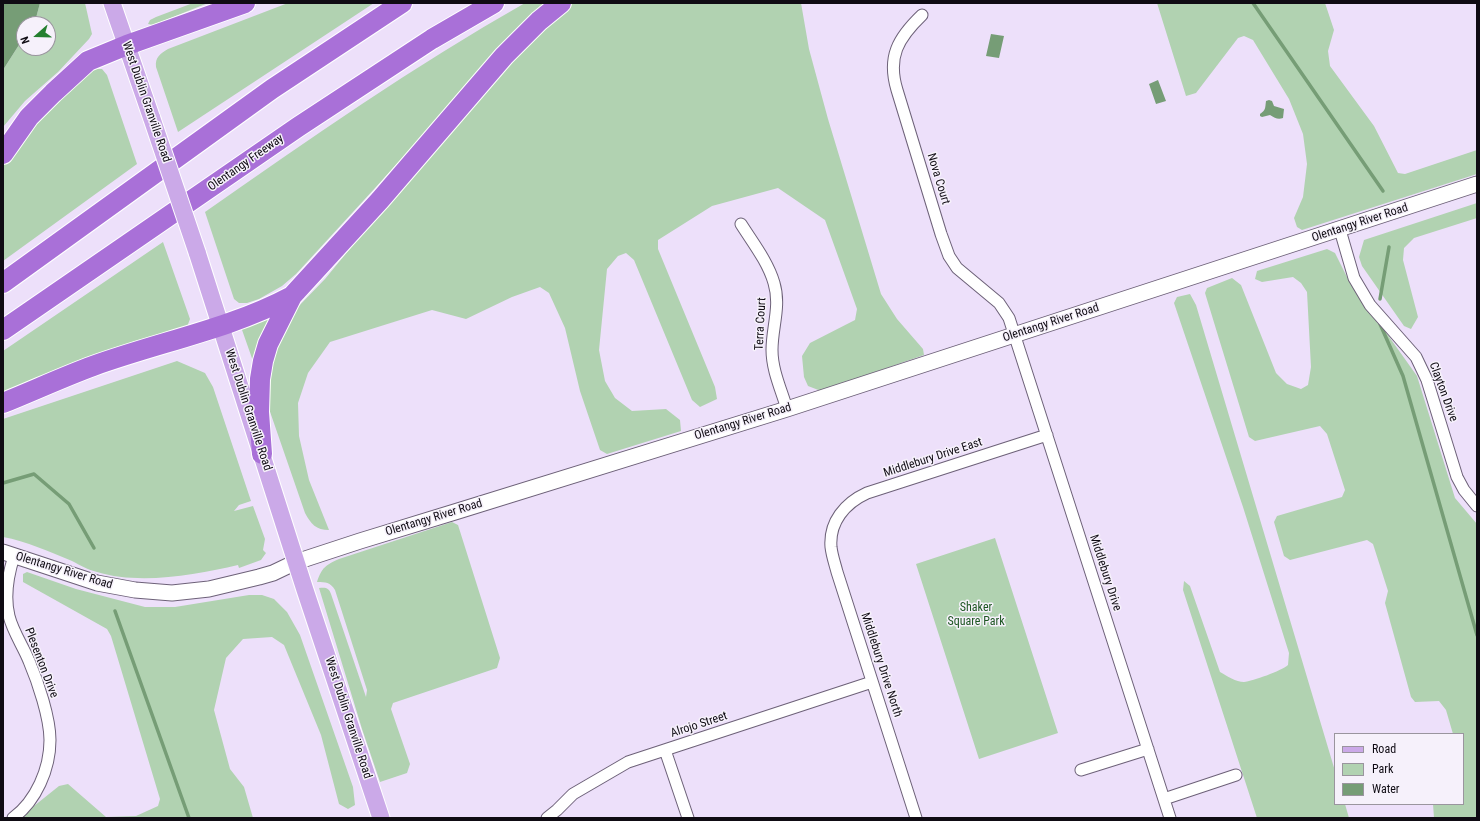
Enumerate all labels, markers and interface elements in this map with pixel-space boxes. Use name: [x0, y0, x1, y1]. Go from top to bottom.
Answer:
north arrow: [16, 16, 56, 56]
text: N: [18, 35, 32, 45]
street label: West Dublin Granville Road: [119, 40, 173, 164]
street label: Olentangy Freeway: [205, 132, 287, 194]
street label: Nova Court: [923, 152, 953, 206]
street label: Olentangy River Road: [1310, 201, 1410, 245]
street label: Terra Court: [752, 297, 770, 351]
street label: Olentangy River Road: [1001, 301, 1101, 345]
street label: West Dublin Granville Road: [222, 347, 274, 473]
street label: Clayton Drive: [1426, 360, 1460, 424]
street label: Olentangy River Road: [693, 400, 793, 444]
street label: Middlebury Drive East: [882, 435, 984, 481]
street label: Olentangy River Road: [384, 496, 484, 540]
street label: Middlebury Drive: [1086, 533, 1124, 613]
street label: Olentangy River Road: [14, 549, 114, 593]
park label: Shaker Square Park: [947, 601, 1005, 629]
street label: Middlebury Drive North: [857, 611, 905, 719]
street label: Plesenton Drive: [21, 626, 61, 700]
street label: West Dublin Granville Road: [322, 655, 374, 781]
street label: Alrojo Street: [669, 709, 729, 741]
legend: [1334, 733, 1464, 805]
text: Road: [1372, 742, 1396, 756]
text: Park: [1372, 762, 1393, 776]
text: Water: [1372, 782, 1400, 796]

